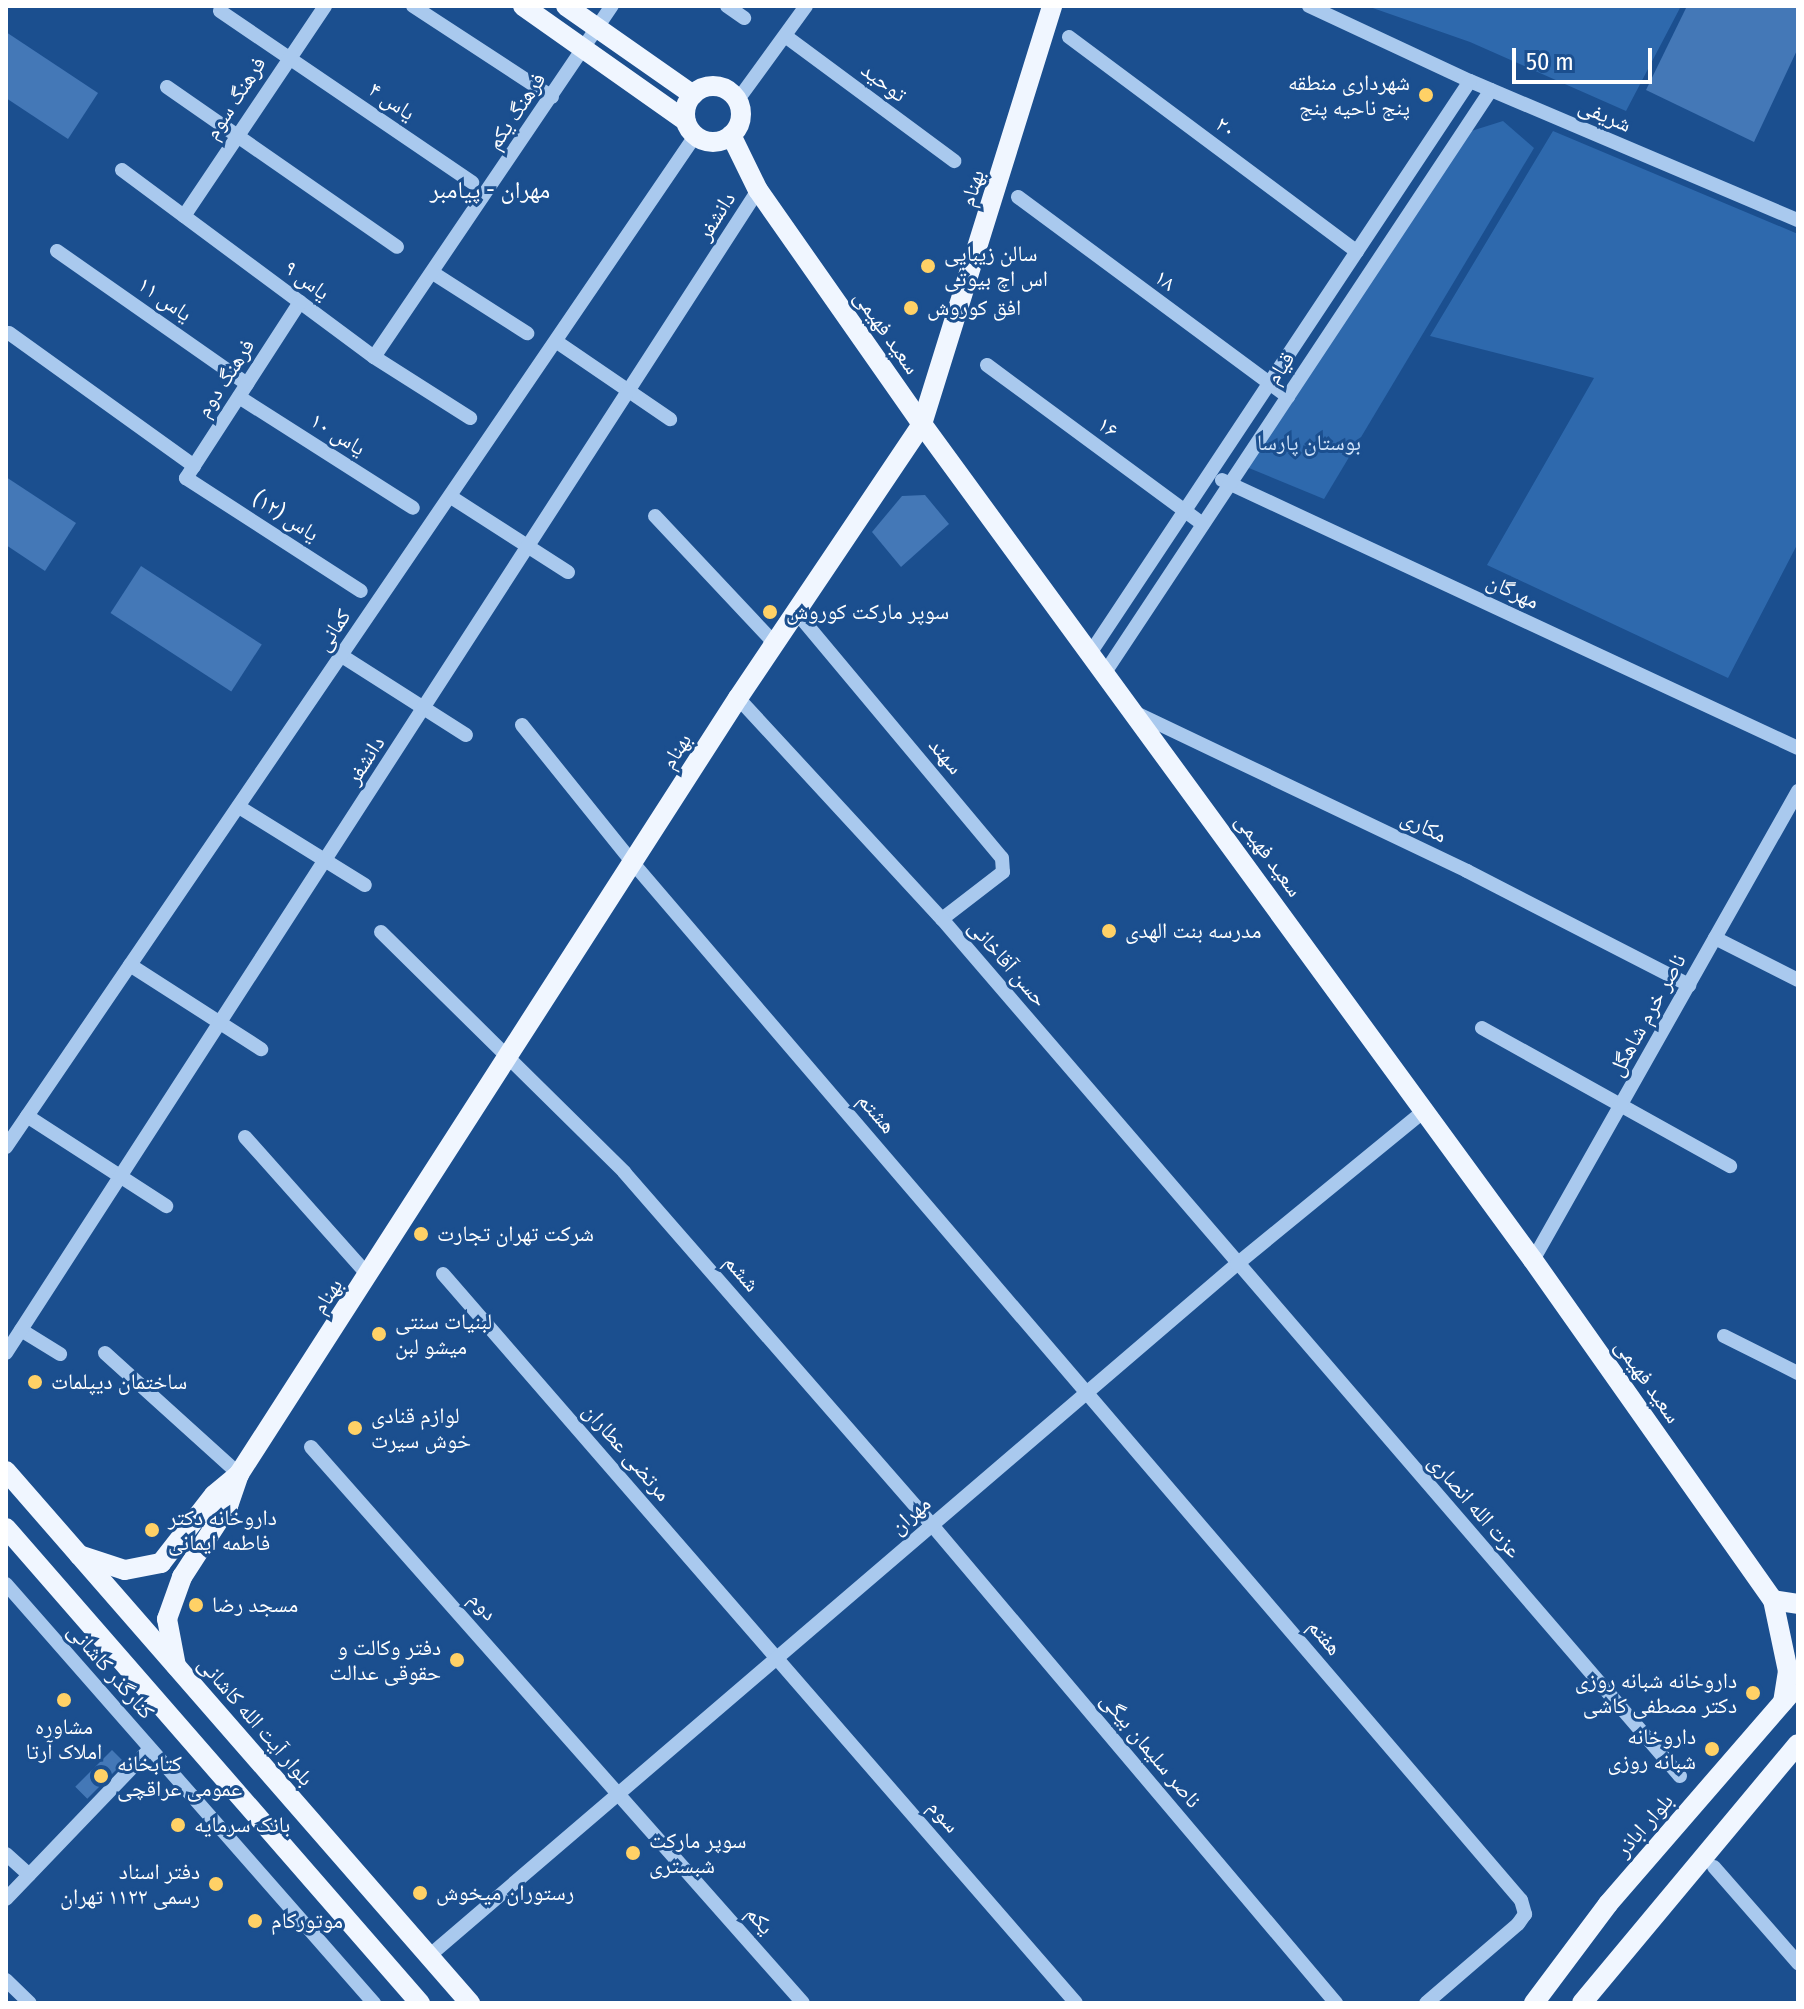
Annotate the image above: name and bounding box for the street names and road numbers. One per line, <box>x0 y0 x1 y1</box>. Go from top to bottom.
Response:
street label: فرهنگ سوم <box>198 52 272 144</box>
street label: توحید <box>856 56 912 108</box>
street label: فرهنگ یکم <box>481 67 551 155</box>
street label: یاس ۴ <box>364 76 420 126</box>
street label: شریفی <box>1575 92 1635 138</box>
street label: ۲۰ <box>1210 111 1242 143</box>
street label: بهنام <box>954 166 990 210</box>
street label: دانشفر <box>691 187 741 245</box>
street label: یاس ۹ <box>279 254 335 306</box>
street label: ۱۸ <box>1149 264 1181 296</box>
street label: یاس ۱۱ <box>133 271 197 327</box>
street label: سعید فهیمی <box>848 285 926 379</box>
street label: فرهنگ دوم <box>190 334 260 422</box>
street label: قیام <box>1260 347 1300 389</box>
street label: یاس ۱۰ <box>305 407 371 461</box>
street label: ۱۶ <box>1092 411 1124 443</box>
street label: یاس (۱۲) <box>248 485 324 547</box>
street label: مهرگان <box>1483 567 1543 615</box>
street label: کمانی <box>309 604 357 656</box>
street label: بهنام <box>655 728 697 774</box>
street label: دانشفر <box>340 731 390 789</box>
street label: سهند <box>923 732 969 780</box>
street label: مکاری <box>1397 804 1451 848</box>
street label: سعید فهیمی <box>1230 808 1308 902</box>
street label: حسن آقاخانی <box>963 914 1053 1012</box>
street label: ناصر خرم شاهگل <box>1602 949 1692 1081</box>
street label: هشتم <box>852 1087 902 1139</box>
street label: ششم <box>719 1249 765 1297</box>
street label: بهنام <box>306 1273 348 1319</box>
street label: سعید فهیمی <box>1609 1334 1687 1428</box>
street label: مرتضی عطاران <box>577 1398 677 1506</box>
street label: عزت الله انصاری <box>1423 1449 1527 1563</box>
street label: مهران <box>884 1490 936 1540</box>
street label: دوم <box>463 1586 503 1626</box>
street label: هفتم <box>1302 1613 1348 1661</box>
street label: کنارگذر کاشانی <box>62 1618 160 1724</box>
street label: بلوار آیت الله کاشانی <box>193 1651 319 1791</box>
street label: ناصر سلیمان بیگی <box>1095 1687 1207 1813</box>
street label: بلوار اباذر <box>1609 1788 1679 1862</box>
street label: سوم <box>922 1794 966 1838</box>
street label: یکم <box>740 1900 780 1940</box>

